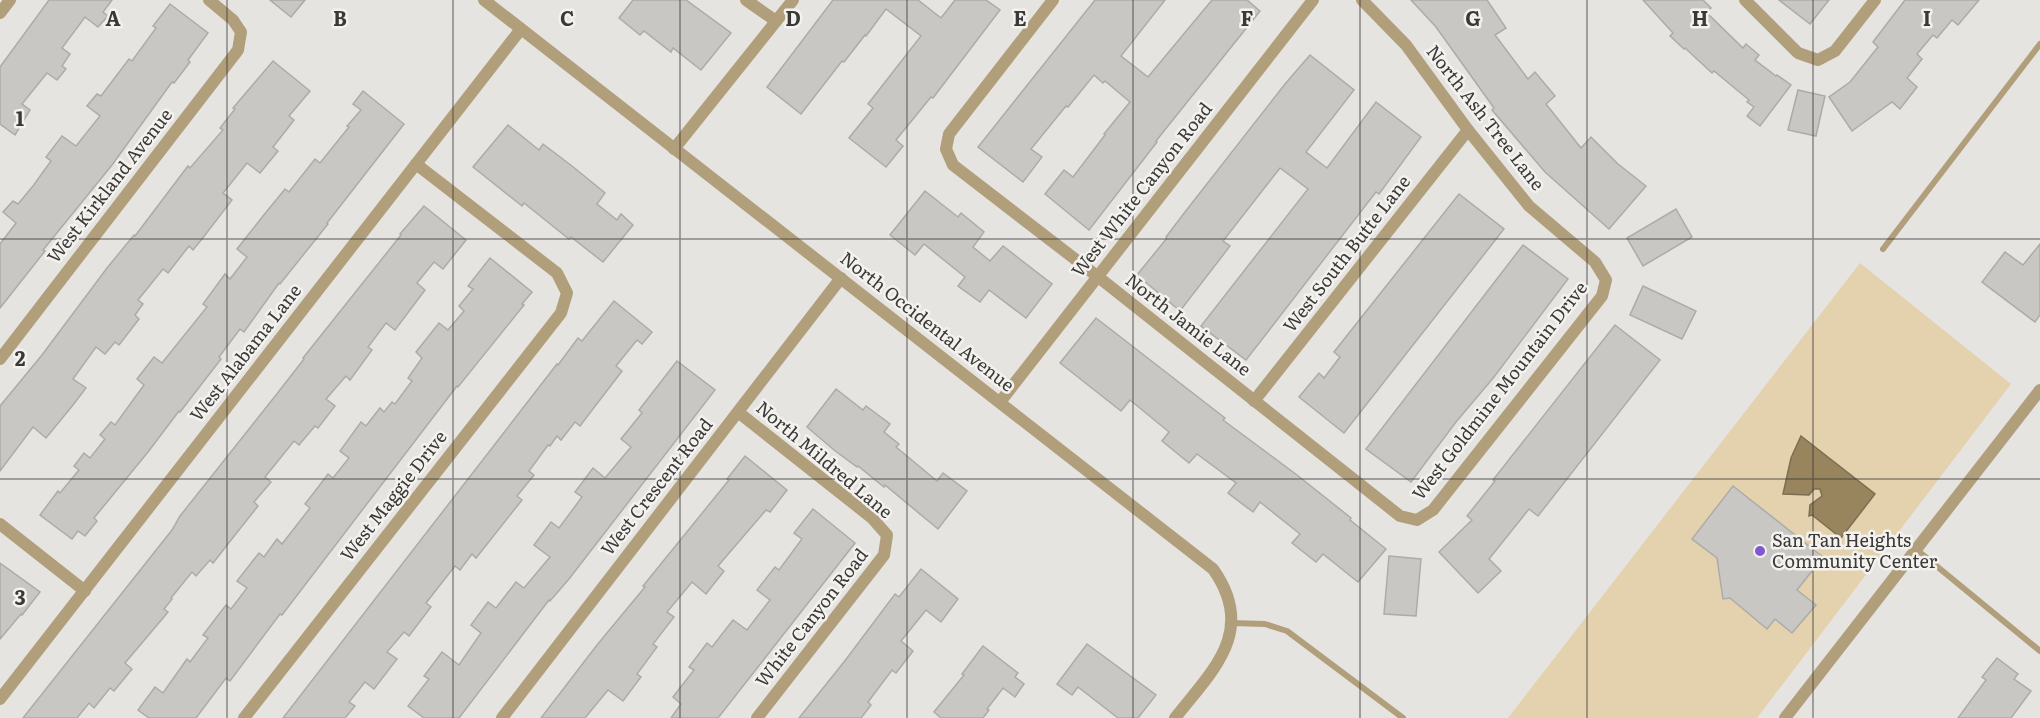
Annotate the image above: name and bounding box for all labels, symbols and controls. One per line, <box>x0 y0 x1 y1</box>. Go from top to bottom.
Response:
text: A <box>105 2 121 32</box>
text: B <box>333 2 347 32</box>
text: C <box>560 2 574 32</box>
text: D <box>785 2 801 32</box>
text: E <box>1013 2 1027 32</box>
text: F <box>1241 2 1254 32</box>
text: G <box>1465 2 1481 32</box>
text: H <box>1692 2 1708 32</box>
text: I <box>1923 2 1931 32</box>
street label: North Ash Tree Lane <box>1421 39 1552 196</box>
street label: West White Canyon Road <box>1064 96 1218 282</box>
text: 1 <box>16 102 24 132</box>
street label: West Kirkland Avenue <box>40 102 178 268</box>
street label: West South Butte Lane <box>1276 169 1416 337</box>
street label: North Occidental Avenue <box>835 244 1021 397</box>
street label: North Jamie Lane <box>1120 266 1258 382</box>
street label: West Goldmine Mountain Drive <box>1405 275 1593 505</box>
street label: West Alabama Lane <box>183 278 307 426</box>
text: 2 <box>15 342 26 372</box>
street label: North Mildred Lane <box>751 394 899 524</box>
street label: West Crescent Road <box>593 412 718 561</box>
street label: West Maggie Drive <box>333 424 453 566</box>
place label: San Tan Heights Community Center <box>1772 526 1938 574</box>
street label: White Canyon Road <box>748 542 874 692</box>
marker: San Tan Heights Community Center <box>1753 544 1767 558</box>
text: 3 <box>14 581 26 611</box>

